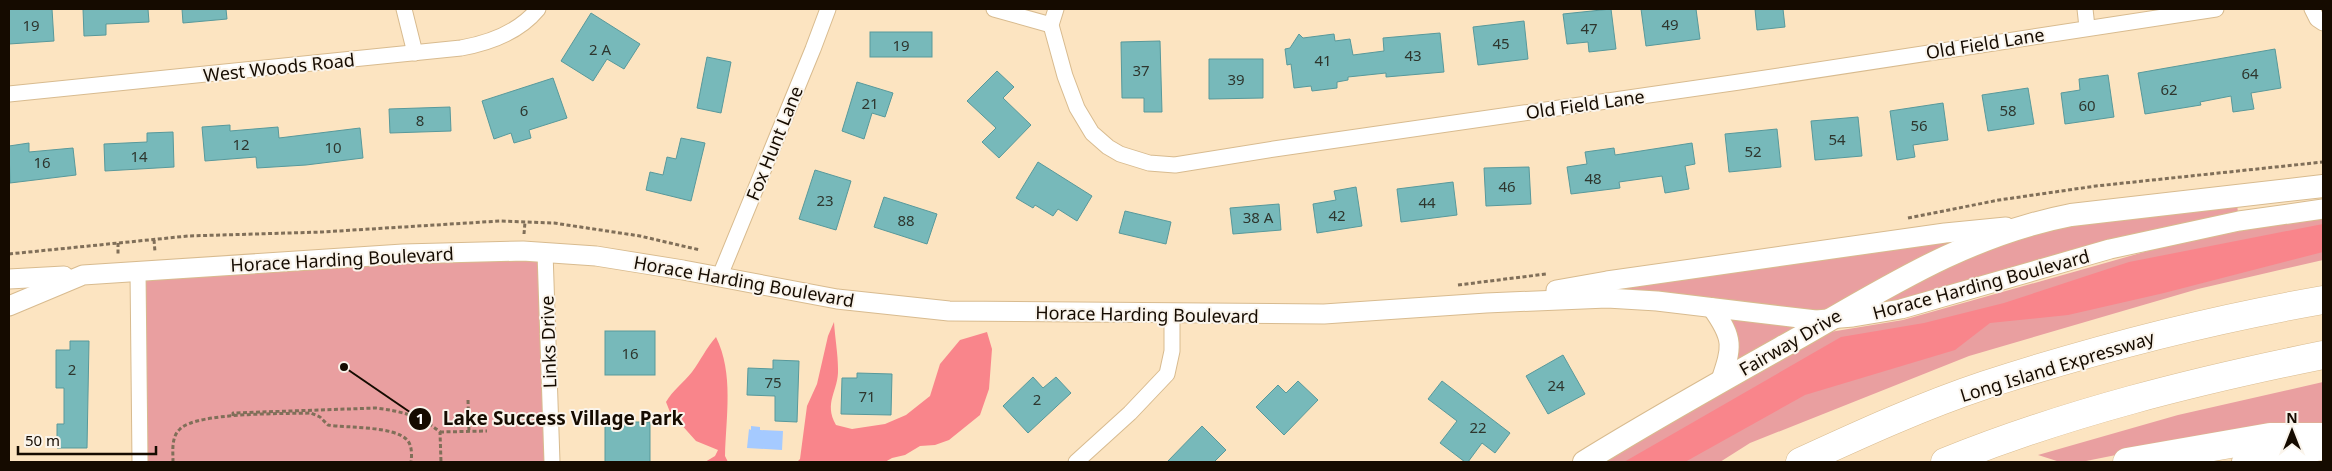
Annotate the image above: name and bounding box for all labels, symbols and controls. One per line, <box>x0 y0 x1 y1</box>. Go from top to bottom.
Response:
house number: 49 <box>1661 14 1679 34</box>
house number: 19 <box>22 15 40 35</box>
house number: 47 <box>1580 18 1598 38</box>
street label: Old Field Lane <box>1924 22 2046 64</box>
house number: 45 <box>1492 33 1510 53</box>
house number: 19 <box>892 35 910 55</box>
house number: 2 A <box>589 39 611 59</box>
house number: 43 <box>1404 45 1422 65</box>
street label: West Woods Road <box>202 47 356 87</box>
house number: 41 <box>1314 50 1332 70</box>
house number: 37 <box>1132 60 1150 80</box>
house number: 64 <box>2241 63 2259 83</box>
house number: 39 <box>1227 69 1245 89</box>
house number: 62 <box>2160 79 2178 99</box>
street label: Fox Hunt Lane <box>740 82 808 204</box>
street label: Old Field Lane <box>1524 84 1646 124</box>
house number: 21 <box>861 93 879 113</box>
house number: 60 <box>2078 95 2096 115</box>
house number: 6 <box>520 100 528 120</box>
house number: 58 <box>1999 100 2017 120</box>
house number: 8 <box>416 110 424 130</box>
house number: 56 <box>1910 115 1928 135</box>
house number: 54 <box>1828 129 1846 149</box>
house number: 12 <box>232 134 250 154</box>
house number: 10 <box>324 137 342 157</box>
house number: 52 <box>1744 141 1762 161</box>
house number: 14 <box>130 146 148 166</box>
house number: 16 <box>33 152 51 172</box>
house number: 48 <box>1584 168 1602 188</box>
house number: 46 <box>1498 176 1516 196</box>
house number: 23 <box>816 190 834 210</box>
house number: 44 <box>1418 192 1436 212</box>
house number: 42 <box>1328 205 1346 225</box>
house number: 38 A <box>1243 207 1274 227</box>
house number: 88 <box>897 210 915 230</box>
street label: Horace Harding Boulevard <box>230 241 454 277</box>
street label: Horace Harding Boulevard <box>1870 243 2092 325</box>
street label: Horace Harding Boulevard <box>632 250 856 312</box>
street label: Links Drive <box>534 295 562 389</box>
street label: Horace Harding Boulevard <box>1035 300 1259 328</box>
street label: Fairway Drive <box>1735 303 1845 381</box>
street label: Long Island Expressway <box>1957 325 2158 407</box>
house number: 16 <box>621 343 639 363</box>
house number: 2 <box>68 359 76 379</box>
house number: 75 <box>764 372 782 392</box>
house number: 24 <box>1547 375 1565 395</box>
house number: 71 <box>858 386 876 406</box>
house number: 2 <box>1033 389 1041 409</box>
callout: Lake Success Village Park <box>407 402 693 436</box>
text: Lake Success Village Park <box>443 405 683 431</box>
north arrow <box>2267 406 2317 456</box>
text: 1 <box>416 408 424 428</box>
text: N <box>2286 408 2298 427</box>
house number: 22 <box>1469 417 1487 437</box>
scale bar <box>18 424 155 456</box>
text: 50 m <box>25 430 60 450</box>

